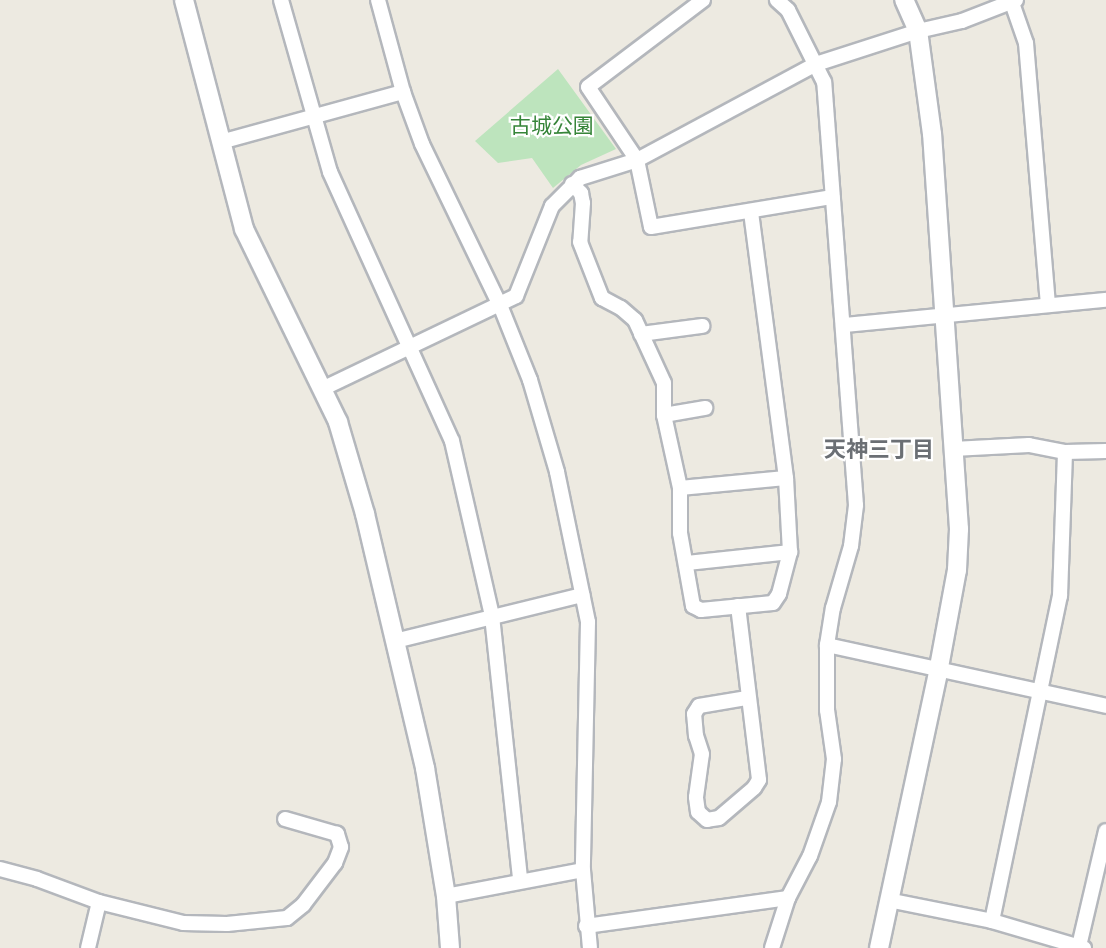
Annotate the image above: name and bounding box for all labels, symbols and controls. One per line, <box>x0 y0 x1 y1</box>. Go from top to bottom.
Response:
park label: 古城公園 <box>510 112 594 138</box>
district label: 天神三丁目 <box>824 436 934 462</box>

